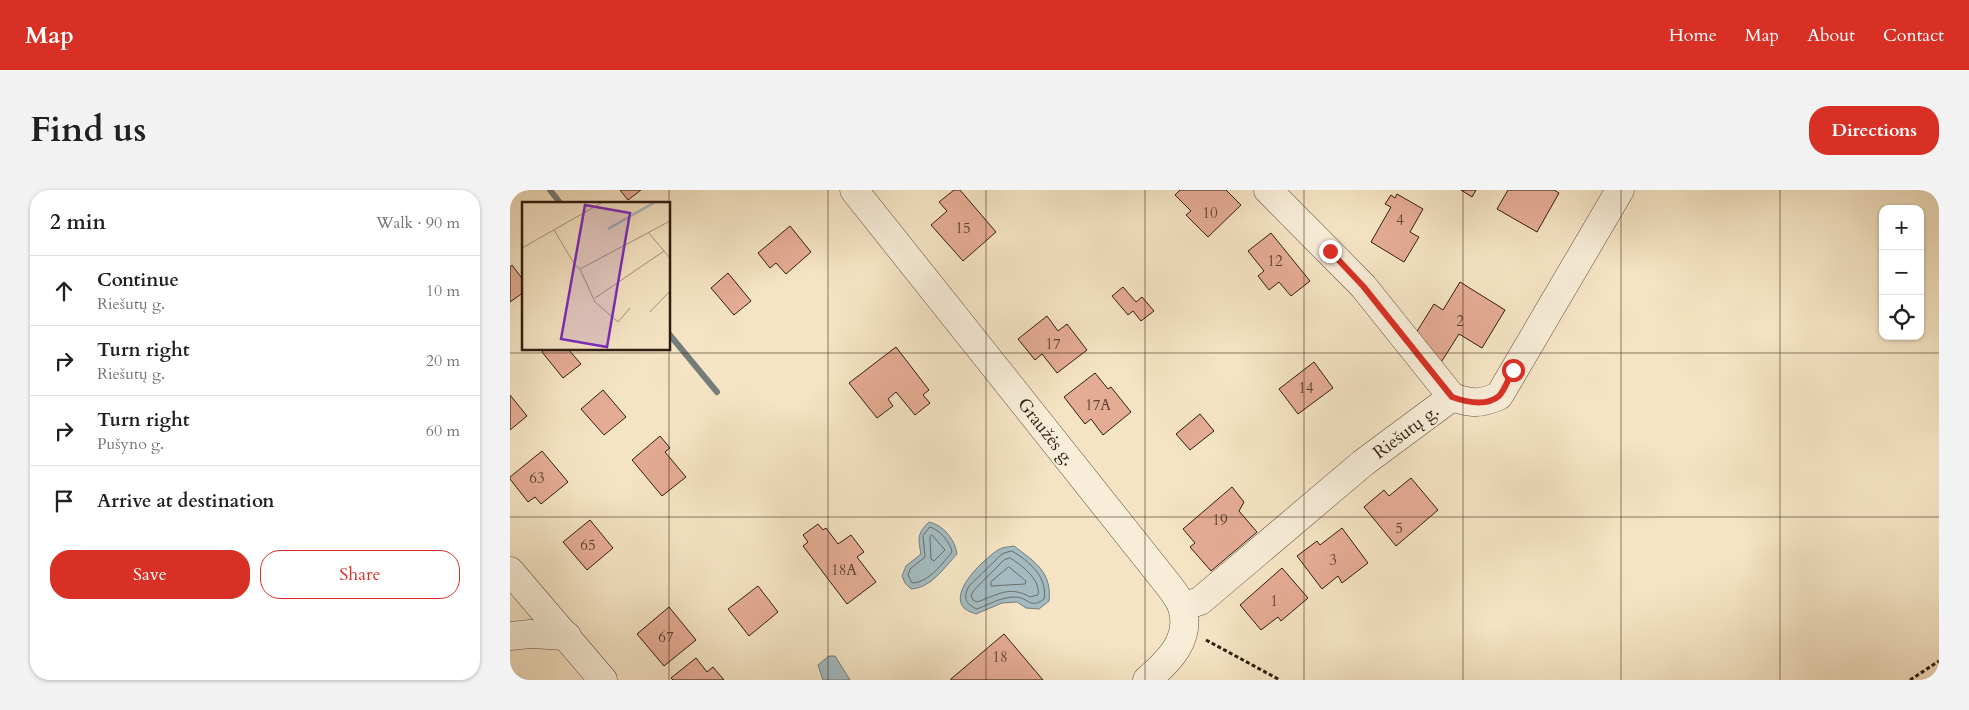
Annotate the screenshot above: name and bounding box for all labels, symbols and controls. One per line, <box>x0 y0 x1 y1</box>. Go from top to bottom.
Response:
text: Map <box>25 19 74 52</box>
text: Home <box>1669 23 1717 48</box>
text: Map <box>1745 23 1779 48</box>
text: About <box>1807 23 1855 48</box>
text: Contact <box>1883 23 1944 48</box>
text: Find us <box>30 106 146 154</box>
button: Directions <box>1809 106 1939 155</box>
inset map <box>522 202 670 350</box>
house number: 10 <box>1202 203 1218 223</box>
map controls <box>1879 205 1924 340</box>
button: + <box>1879 205 1924 250</box>
text: 2 min <box>50 208 106 237</box>
house number: 4 <box>1396 210 1404 230</box>
text: Walk · 90 m <box>376 212 460 234</box>
house number: 15 <box>955 218 971 238</box>
route end <box>1319 240 1342 263</box>
button: − <box>1879 250 1924 295</box>
house number: 12 <box>1267 251 1283 271</box>
text: Continue <box>97 267 179 293</box>
icon: ahead <box>50 277 78 305</box>
text: 10 m <box>426 280 460 302</box>
text: Riešutų g. <box>97 293 165 315</box>
button: locate <box>1879 295 1924 340</box>
house number: 2 <box>1456 311 1464 331</box>
house number: 17 <box>1045 334 1061 354</box>
text: Turn right <box>97 337 189 363</box>
icon: right <box>50 347 78 375</box>
text: 20 m <box>426 350 460 372</box>
route start <box>1502 359 1525 382</box>
text: Riešutų g. <box>97 363 165 385</box>
house number: 14 <box>1298 378 1314 398</box>
street label: Graužės g. <box>1011 393 1081 471</box>
house number: 17A <box>1085 395 1111 415</box>
street label: Riešutų g. <box>1368 399 1444 465</box>
text: Turn right <box>97 407 189 433</box>
icon: right <box>50 417 78 445</box>
text: 60 m <box>426 420 460 442</box>
text: Pušyno g. <box>97 433 164 455</box>
house number: 63 <box>529 468 545 488</box>
icon: arrive <box>50 487 78 515</box>
text: Arrive at destination <box>97 488 274 514</box>
house number: 19 <box>1212 510 1228 530</box>
house number: 5 <box>1395 518 1403 538</box>
house number: 65 <box>580 535 596 555</box>
button: Save <box>50 550 250 599</box>
button: Share <box>260 550 460 599</box>
house number: 3 <box>1329 550 1337 570</box>
house number: 18A <box>831 560 857 580</box>
house number: 1 <box>1270 591 1278 611</box>
house number: 67 <box>658 627 674 647</box>
house number: 18 <box>992 647 1008 667</box>

